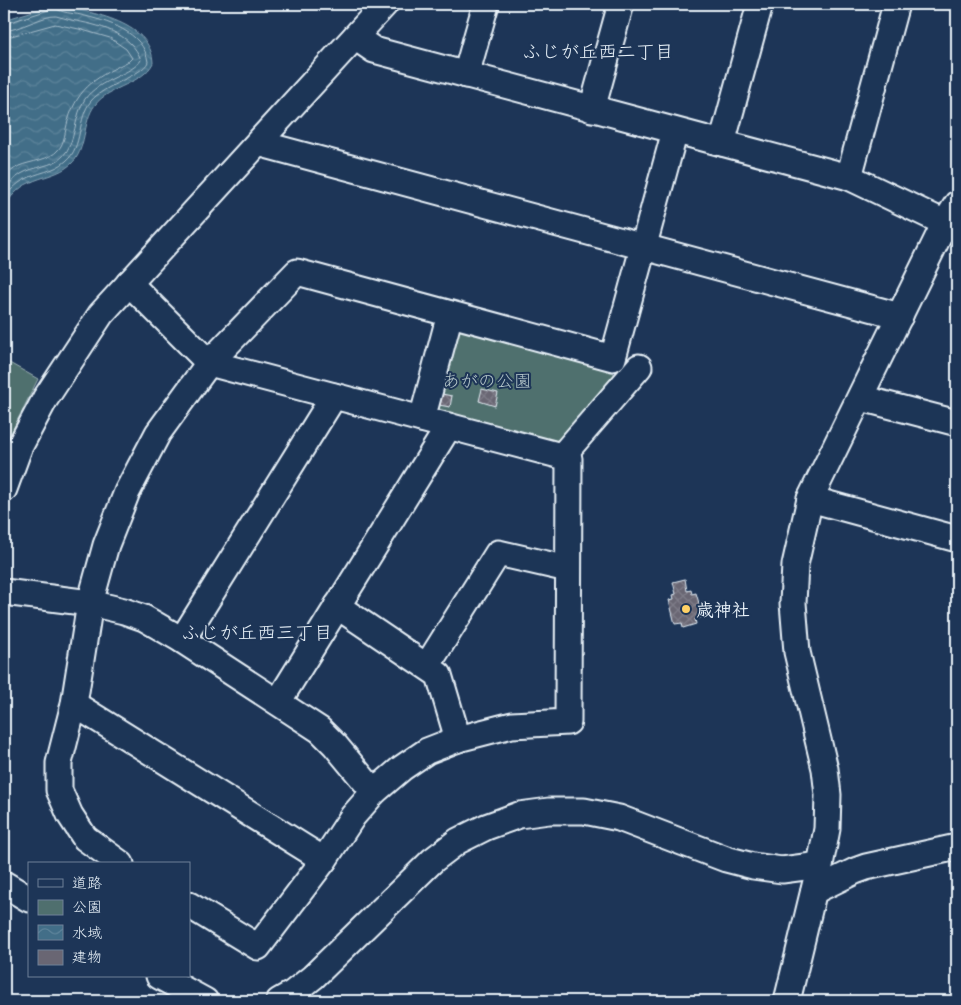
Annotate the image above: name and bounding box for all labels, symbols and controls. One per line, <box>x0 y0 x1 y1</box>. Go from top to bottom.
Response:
district label: ふじが丘西二丁目 <box>522 38 674 64</box>
park label: あがの公園 <box>442 368 532 393</box>
place label: 歳神社 <box>696 597 750 622</box>
marker: 歳神社 <box>680 603 692 615</box>
district label: ふじが丘西三丁目 <box>181 619 333 645</box>
legend <box>28 862 190 978</box>
text: 道路 <box>72 872 102 893</box>
text: 公園 <box>72 896 102 917</box>
text: 水域 <box>72 922 102 943</box>
text: 建物 <box>72 946 102 967</box>

